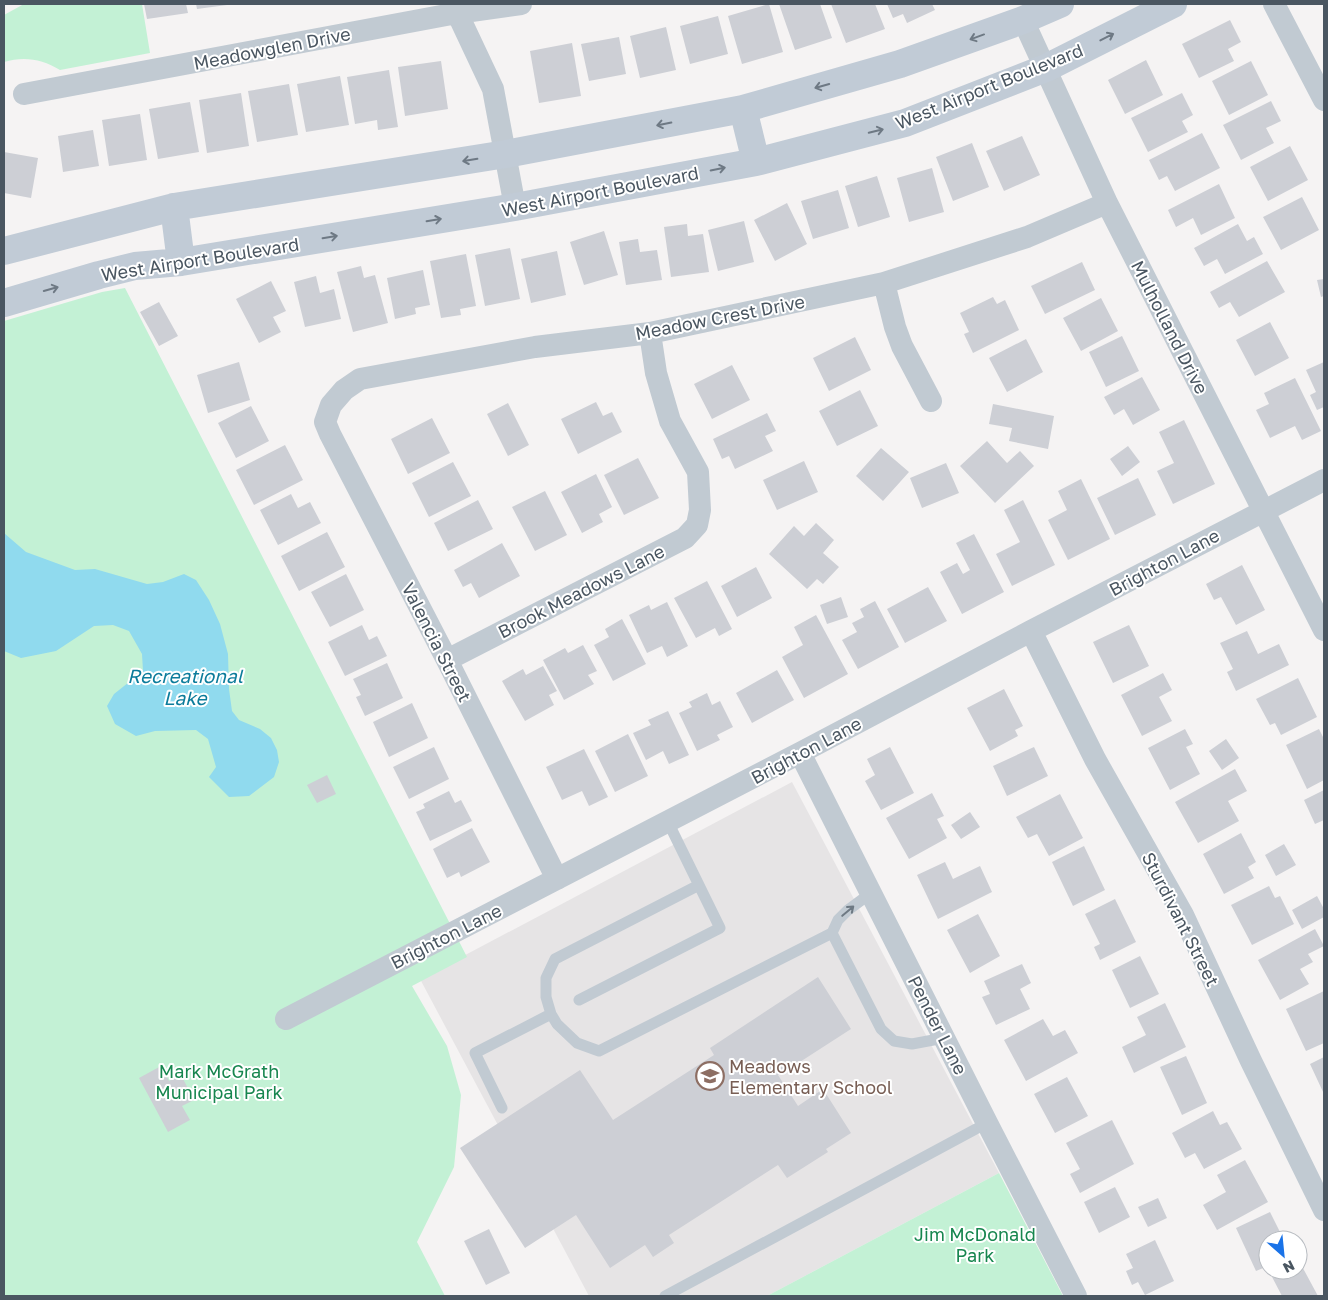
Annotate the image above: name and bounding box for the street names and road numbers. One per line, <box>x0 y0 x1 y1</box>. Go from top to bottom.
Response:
street label: Meadowglen Drive <box>192 22 352 74</box>
street label: West Airport Boulevard <box>892 38 1086 134</box>
street label: West Airport Boulevard <box>500 161 700 221</box>
street label: West Airport Boulevard <box>99 232 301 286</box>
street label: Mulholland Drive <box>1127 257 1213 397</box>
street label: Meadow Crest Drive <box>633 290 807 344</box>
street label: Brighton Lane <box>1105 524 1223 600</box>
street label: Brook Meadows Lane <box>494 539 668 643</box>
street label: Valencia Street <box>398 579 476 705</box>
street label: Brighton Lane <box>747 712 865 788</box>
street label: Sturdivant Street <box>1138 848 1224 990</box>
street label: Brighton Lane <box>387 899 505 973</box>
street label: Pender Lane <box>904 972 972 1078</box>

